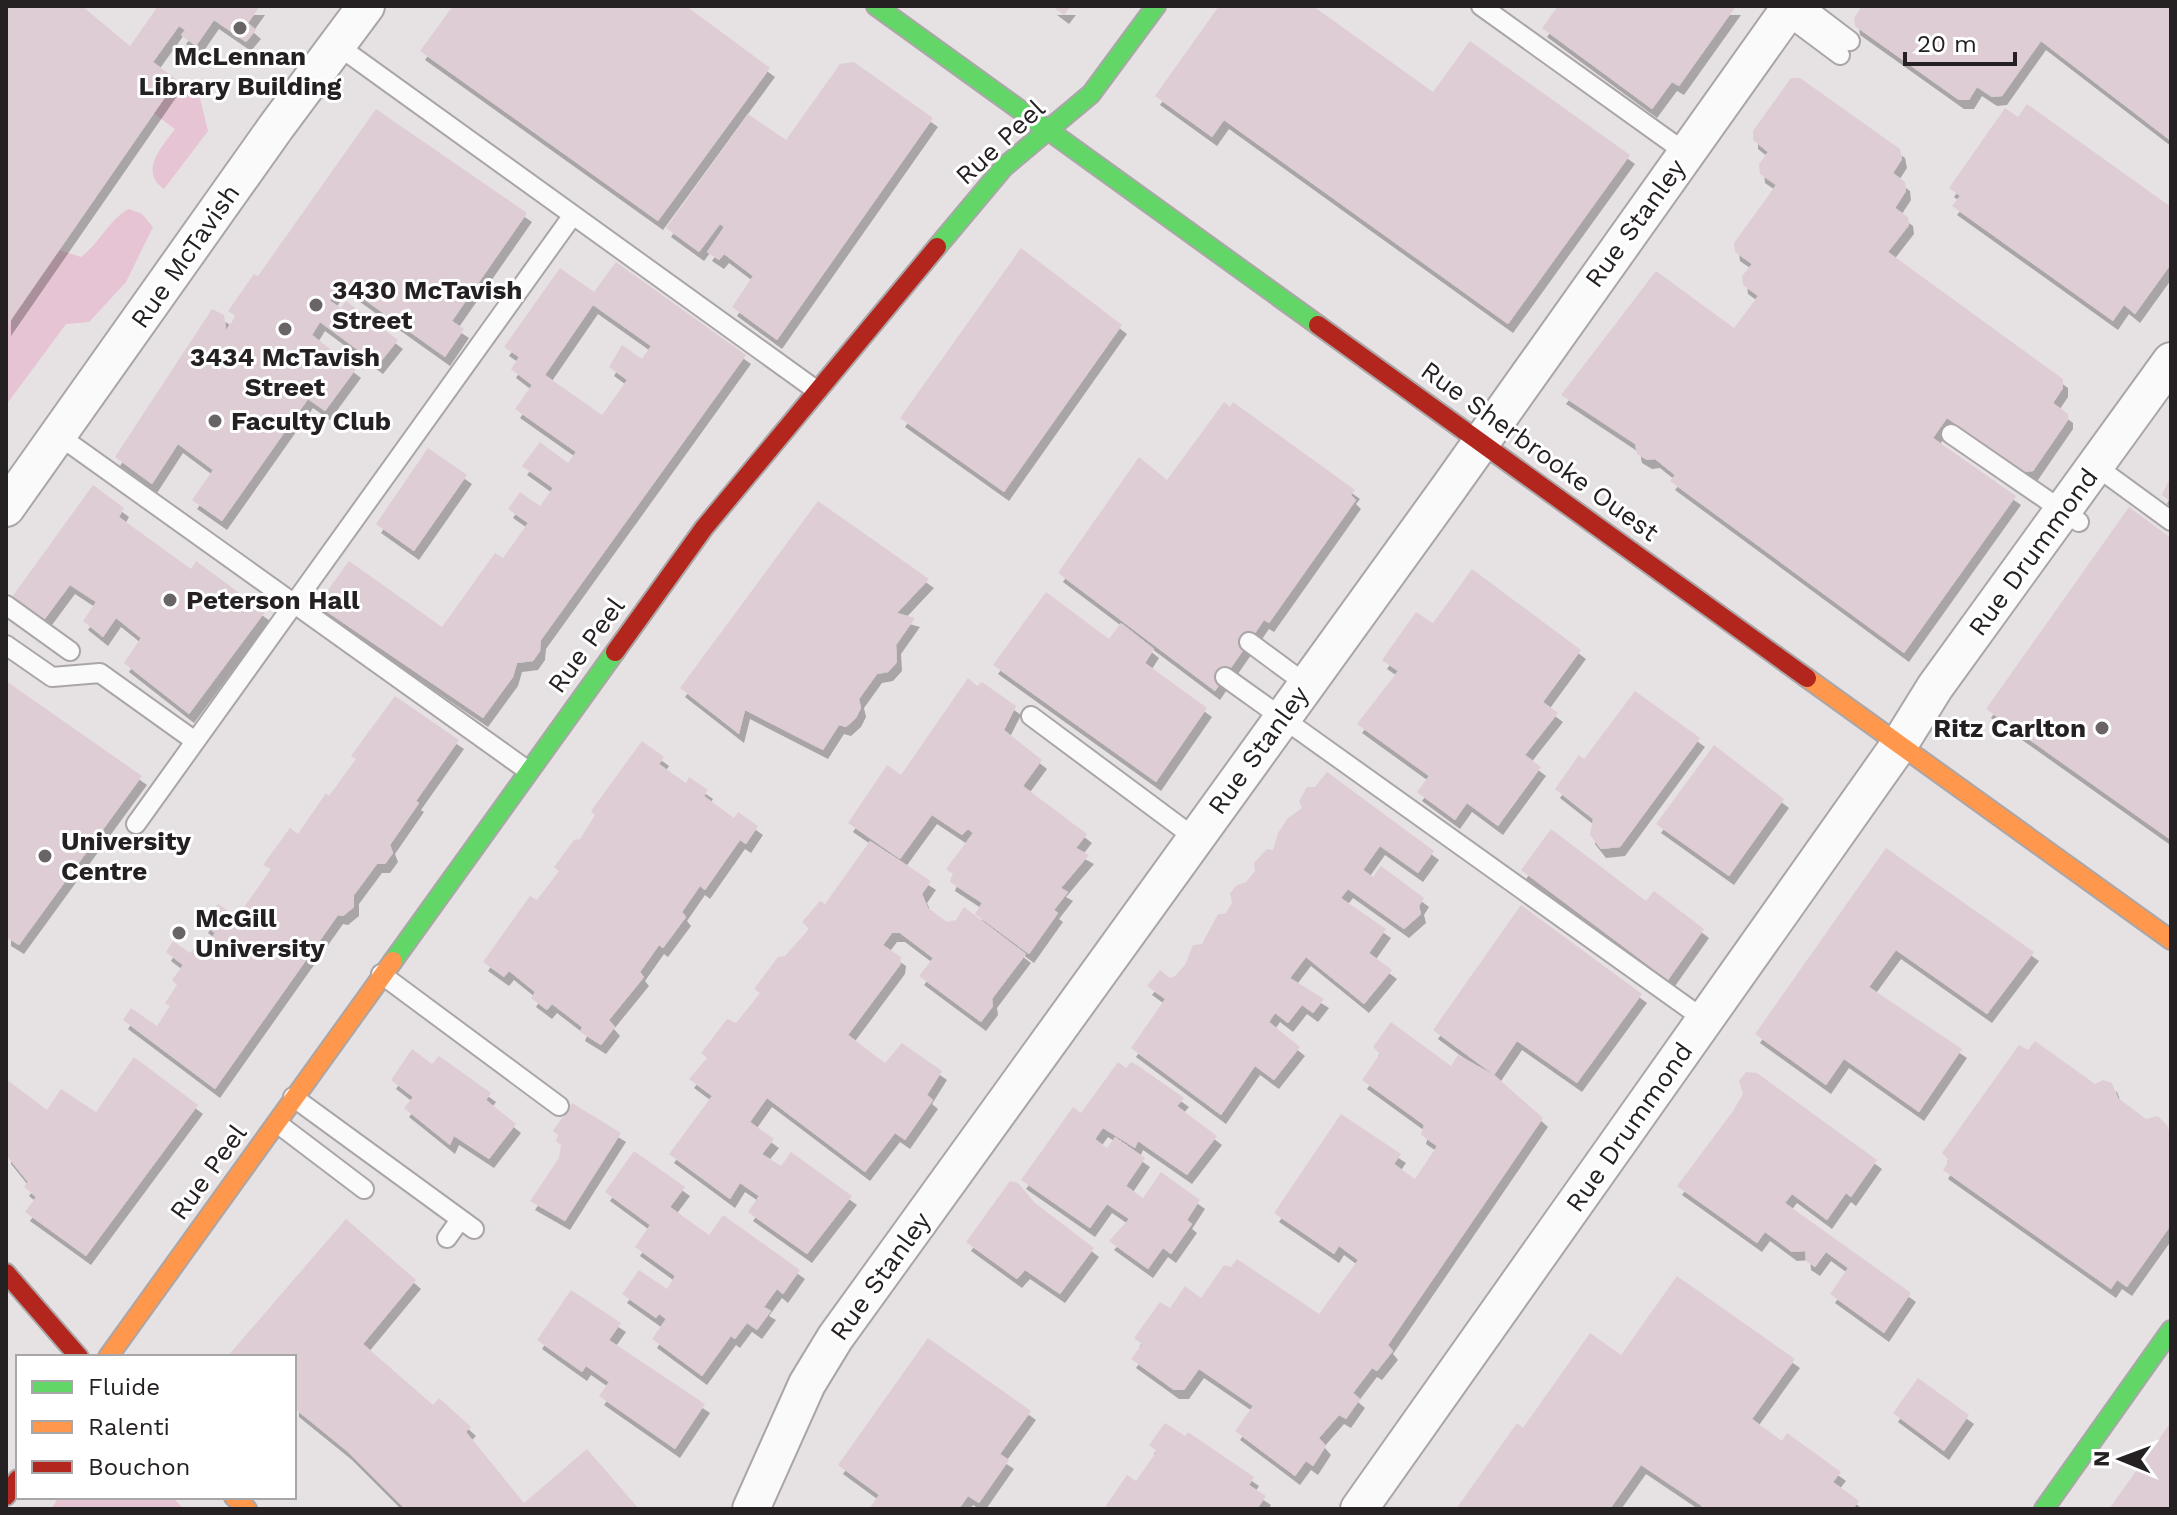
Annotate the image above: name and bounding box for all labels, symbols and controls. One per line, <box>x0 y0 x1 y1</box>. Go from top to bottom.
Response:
scale bar <box>1905 16 2015 66</box>
marker: McLennan Library Building <box>231 19 249 37</box>
text: 20 m <box>1917 30 1977 58</box>
place label: McLennan Library Building <box>139 41 342 101</box>
street label: Rue Peel <box>949 93 1051 191</box>
street label: Rue Stanley <box>1578 153 1692 293</box>
street label: Rue McTavish <box>124 178 246 334</box>
place label: 3430 McTavish Street <box>332 275 522 335</box>
marker: 3430 McTavish Street <box>307 296 325 314</box>
marker: 3434 McTavish Street <box>276 320 294 338</box>
place label: 3434 McTavish Street <box>190 342 380 402</box>
street label: Rue Sherbrooke Ouest <box>1415 355 1665 547</box>
place label: Faculty Club <box>231 406 391 436</box>
marker: Faculty Club <box>206 412 224 430</box>
street label: Rue Drummond <box>1962 462 2104 642</box>
place label: Peterson Hall <box>186 585 360 615</box>
marker: Peterson Hall <box>161 591 179 609</box>
street label: Rue Peel <box>541 591 631 699</box>
street label: Rue Stanley <box>1201 680 1315 820</box>
place label: Ritz Carlton <box>1933 713 2086 743</box>
marker: Ritz Carlton <box>2093 719 2111 737</box>
place label: University Centre <box>61 826 191 886</box>
marker: University Centre <box>36 847 54 865</box>
place label: McGill University <box>195 903 325 963</box>
marker: McGill University <box>170 924 188 942</box>
street label: Rue Drummond <box>1559 1037 1699 1217</box>
street label: Rue Peel <box>163 1118 253 1226</box>
street label: Rue Stanley <box>823 1206 937 1346</box>
legend <box>16 1355 296 1499</box>
text: Fluide <box>88 1373 160 1401</box>
text: Ralenti <box>88 1413 170 1441</box>
north arrow <box>2081 1419 2161 1499</box>
text: N <box>2089 1450 2114 1467</box>
text: Bouchon <box>88 1453 190 1481</box>

